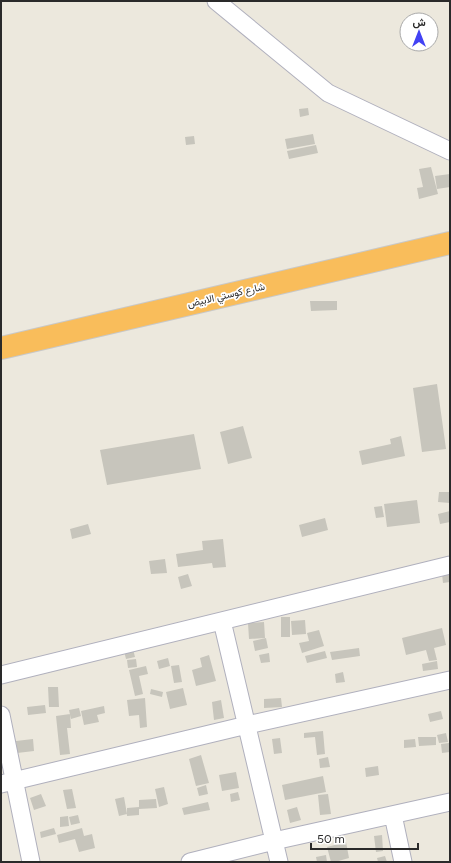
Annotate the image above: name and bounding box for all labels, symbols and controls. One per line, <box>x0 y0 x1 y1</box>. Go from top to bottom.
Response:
north arrow <box>399 12 439 52</box>
text: ش <box>412 16 426 29</box>
street label: شارع كوستي الابيض <box>186 280 267 312</box>
scale bar <box>311 825 418 851</box>
text: 50 m <box>317 832 345 846</box>

